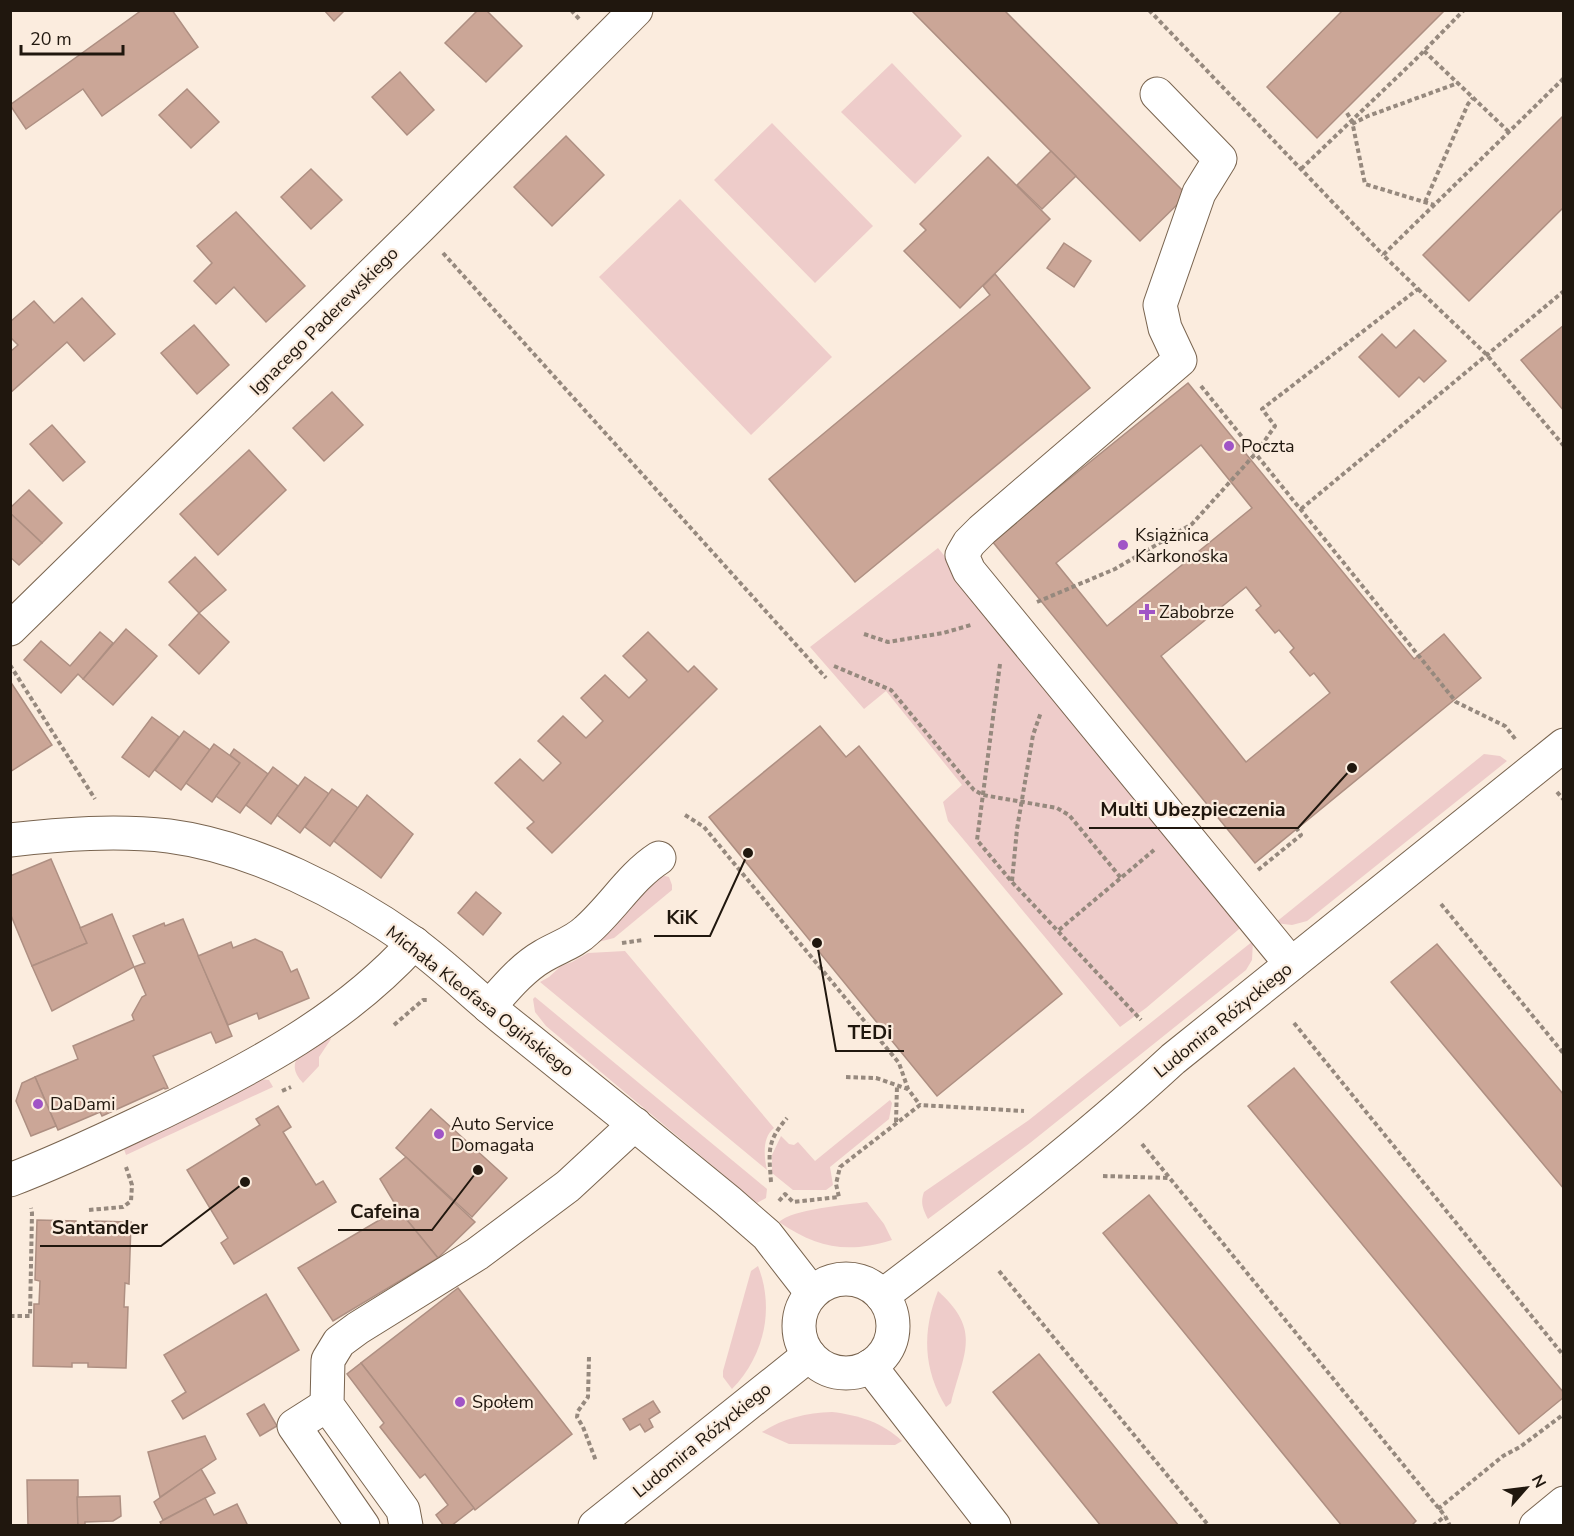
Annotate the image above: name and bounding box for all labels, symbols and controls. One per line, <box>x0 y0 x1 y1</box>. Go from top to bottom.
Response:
scale bar <box>21 18 123 56</box>
text: 20 m <box>30 27 72 51</box>
street label: Ignacego Paderewskiego <box>244 241 404 401</box>
place label: Poczta <box>1241 434 1295 458</box>
marker: Poczta <box>1222 439 1236 453</box>
place label: Książnica Karkonoska <box>1135 523 1228 568</box>
marker: Książnica Karkonoska <box>1116 538 1130 552</box>
place label: Zabobrze <box>1159 600 1234 624</box>
marker: Zabobrze <box>1140 605 1154 619</box>
callout: Multi Ubezpieczenia <box>1089 790 1298 828</box>
text: Multi Ubezpieczenia <box>1100 796 1286 823</box>
callout: KiK <box>654 898 710 936</box>
text: KiK <box>666 904 699 931</box>
street label: Michała Kleofasa Ogińskiego <box>381 920 579 1082</box>
street label: Ludomira Różyckiego <box>1149 957 1297 1083</box>
callout: TEDi <box>836 1013 904 1051</box>
text: TEDi <box>848 1019 892 1046</box>
place label: DaDami <box>50 1092 115 1116</box>
marker: DaDami <box>31 1097 45 1111</box>
place label: Auto Service Domagała <box>451 1112 554 1157</box>
marker: Auto Service Domagała <box>432 1127 446 1141</box>
callout: Cafeina <box>338 1192 432 1230</box>
text: Cafeina <box>350 1198 420 1225</box>
callout: Santander <box>40 1208 161 1246</box>
text: Santander <box>52 1214 148 1241</box>
street label: Ludomira Różyckiego <box>628 1377 776 1503</box>
place label: Społem <box>472 1390 534 1414</box>
marker: Społem <box>453 1395 467 1409</box>
north arrow <box>1496 1458 1556 1518</box>
text: N <box>1526 1471 1551 1492</box>

